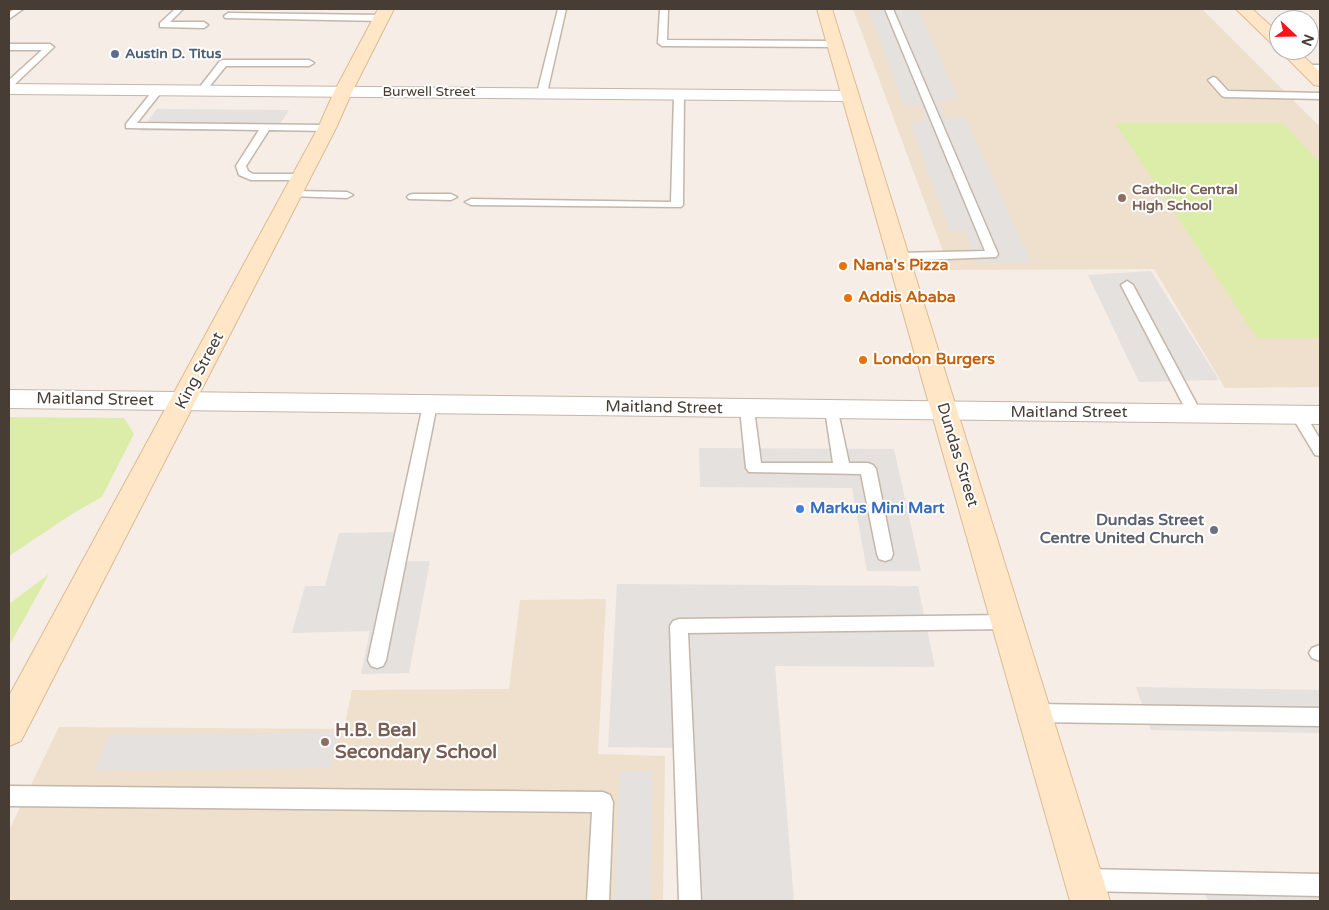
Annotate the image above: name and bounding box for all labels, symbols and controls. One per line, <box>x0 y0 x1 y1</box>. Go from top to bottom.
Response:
north arrow <box>1269 10 1319 60</box>
text: N <box>1298 32 1317 48</box>
place label: Austin D. Titus <box>125 46 221 62</box>
marker: Austin D. Titus <box>109 48 121 60</box>
street label: Burwell Street <box>382 84 476 100</box>
place label: Catholic Central High School <box>1132 182 1238 214</box>
marker: Catholic Central High School <box>1116 192 1128 204</box>
place label: Nana's Pizza <box>853 256 949 276</box>
marker: Nana's Pizza <box>837 260 849 272</box>
place label: Addis Ababa <box>858 288 956 308</box>
marker: Addis Ababa <box>842 292 854 304</box>
street label: King Street <box>172 329 228 413</box>
place label: London Burgers <box>873 350 995 370</box>
marker: London Burgers <box>857 354 869 366</box>
street label: Maitland Street <box>36 389 154 411</box>
street label: Maitland Street <box>605 397 723 419</box>
street label: Dundas Street <box>932 401 982 509</box>
street label: Maitland Street <box>1010 403 1128 423</box>
place label: Markus Mini Mart <box>810 499 945 519</box>
marker: Markus Mini Mart <box>794 503 806 515</box>
place label: Dundas Street Centre United Church <box>1040 511 1204 549</box>
marker: Dundas Street Centre United Church <box>1208 524 1220 536</box>
place label: H.B. Beal Secondary School <box>335 720 497 764</box>
marker: H.B. Beal Secondary School <box>319 736 331 748</box>

